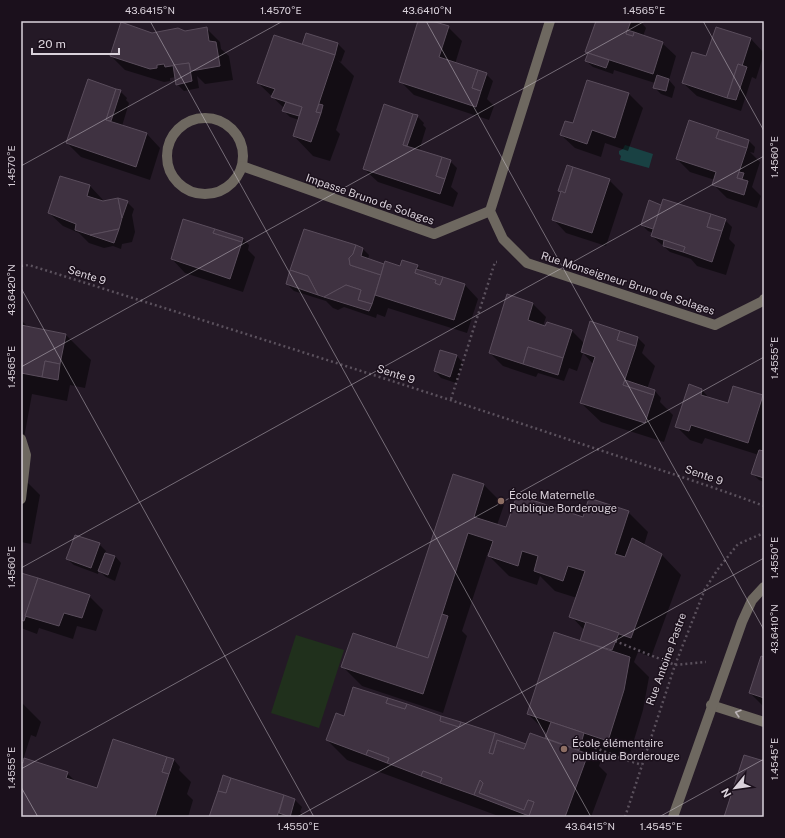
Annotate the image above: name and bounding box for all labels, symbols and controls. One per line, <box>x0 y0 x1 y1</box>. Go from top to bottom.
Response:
text: 43.6415°N <box>125 4 175 16</box>
text: 1.4570°E <box>260 4 302 16</box>
text: 43.6410°N <box>402 4 452 16</box>
text: 1.4565°E <box>623 4 665 16</box>
scale bar <box>32 30 119 56</box>
text: 20 m <box>38 37 66 51</box>
text: 1.4560°E <box>768 136 780 178</box>
text: 1.4570°E <box>5 145 17 187</box>
street label: Impasse Bruno de Solages <box>304 171 436 227</box>
street label: Rue Monseigneur Bruno de Solages <box>540 249 717 317</box>
street label: Sente 9 <box>66 263 108 287</box>
text: 43.6420°N <box>5 264 17 316</box>
text: 1.4555°E <box>768 337 780 379</box>
text: 1.4565°E <box>5 346 17 388</box>
street label: Sente 9 <box>375 362 417 386</box>
street label: Sente 9 <box>683 463 725 487</box>
place label: École Maternelle Publique Borderouge <box>509 488 617 514</box>
marker: École Maternelle Publique Borderouge <box>496 496 506 506</box>
text: 1.4550°E <box>768 537 780 579</box>
text: 1.4560°E <box>5 546 17 588</box>
text: 43.6410°N <box>768 604 780 654</box>
street label: Rue Antoine Pastre <box>644 611 688 707</box>
one-way arrow <box>734 710 741 718</box>
place label: École élémentaire publique Borderouge <box>572 736 680 762</box>
text: 1.4545°E <box>768 738 780 780</box>
marker: École élémentaire publique Borderouge <box>559 744 569 754</box>
text: 1.4555°E <box>5 747 17 789</box>
north arrow <box>715 768 755 808</box>
text: N <box>719 786 734 800</box>
text: 1.4550°E <box>277 820 319 832</box>
text: 43.6415°N <box>565 820 615 832</box>
text: 1.4545°E <box>640 820 682 832</box>

